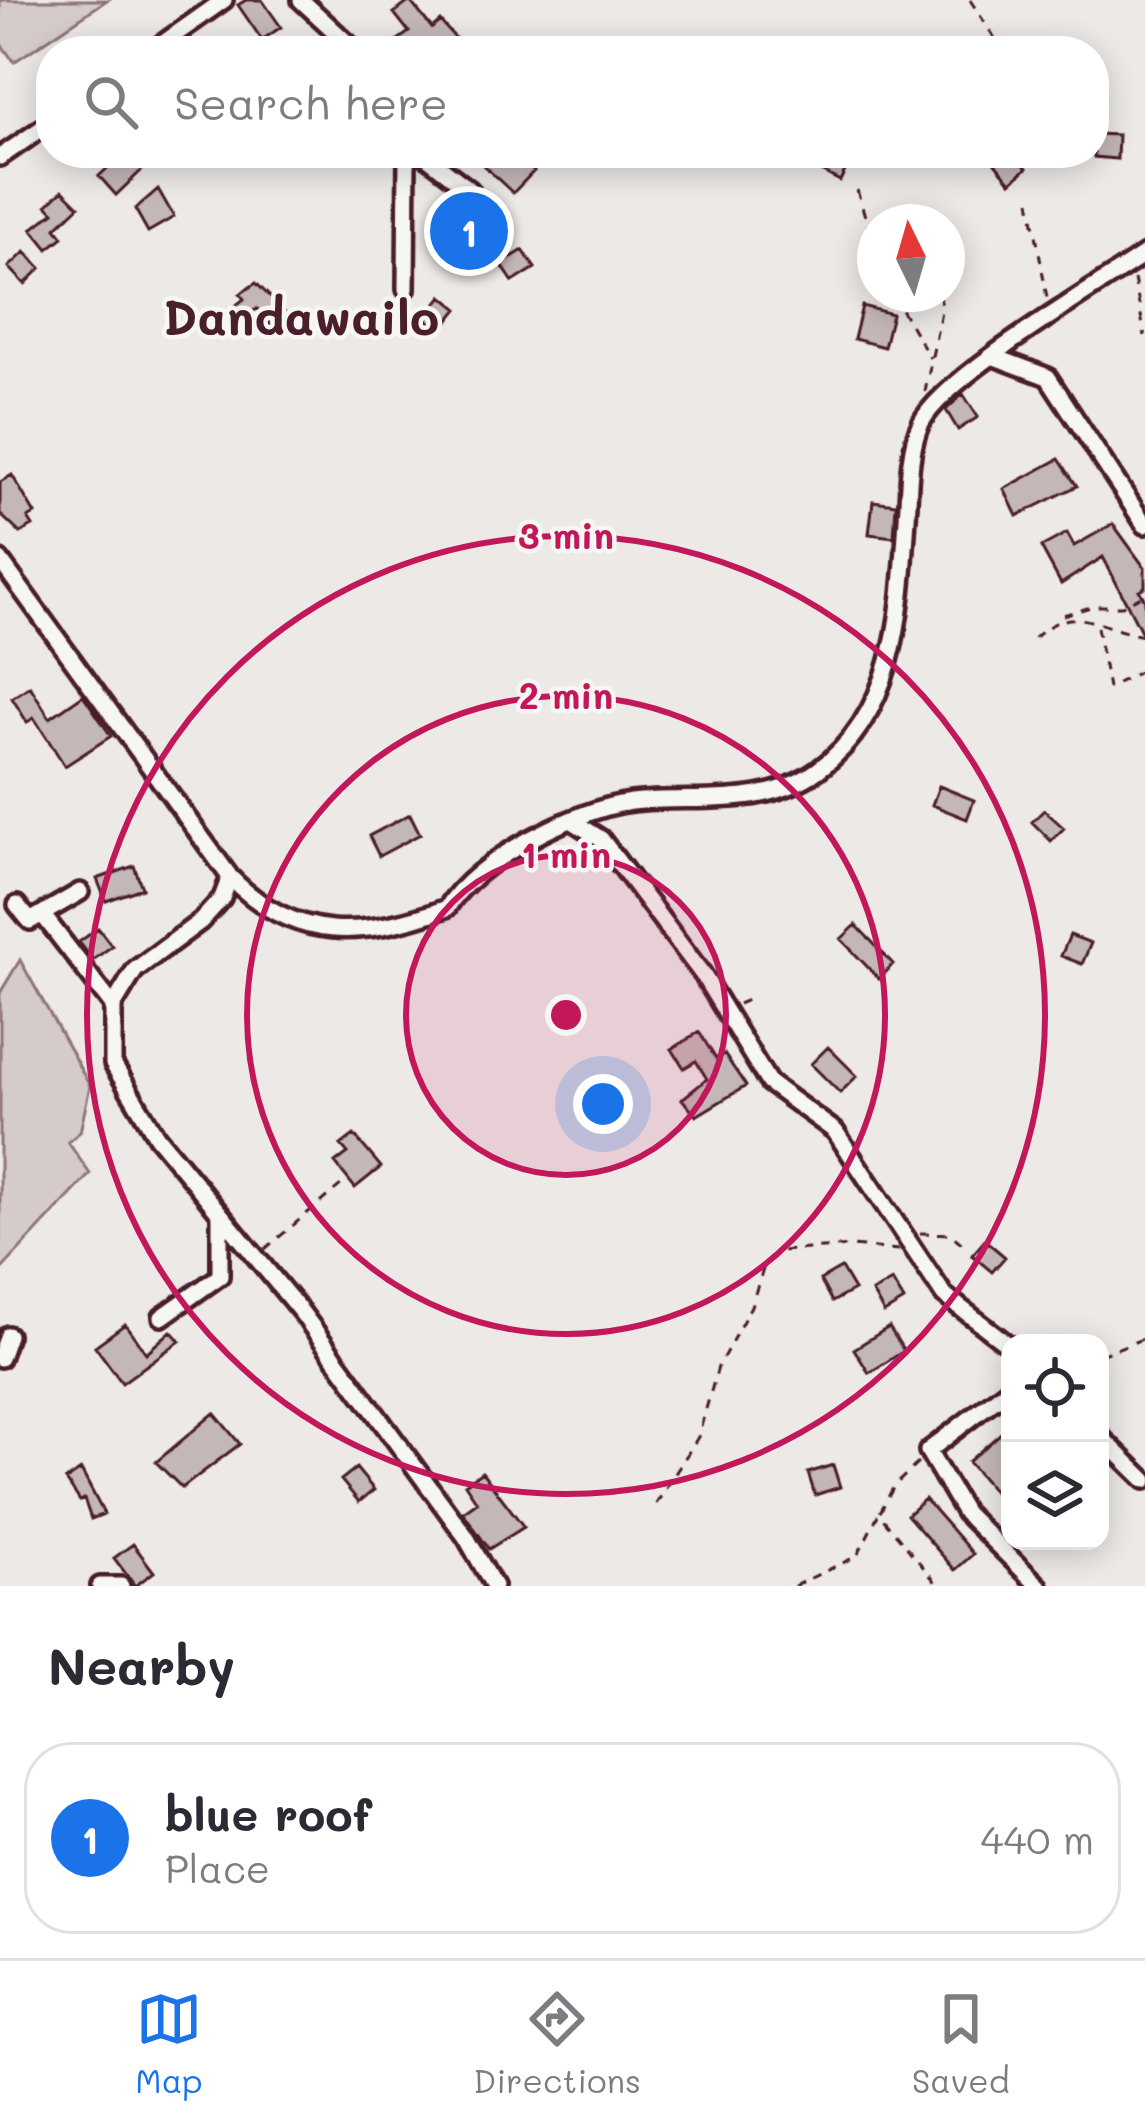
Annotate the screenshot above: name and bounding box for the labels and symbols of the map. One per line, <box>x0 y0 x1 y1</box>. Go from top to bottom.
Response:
pin: 1 <box>430 186 508 276</box>
north arrow <box>857 204 965 312</box>
district label: Dandawailo <box>163 285 439 347</box>
text: 3 min <box>518 511 614 558</box>
text: 2 min <box>519 671 613 718</box>
text: 1 min <box>521 830 611 877</box>
centre of rings <box>545 994 587 1036</box>
your location <box>573 1074 633 1134</box>

